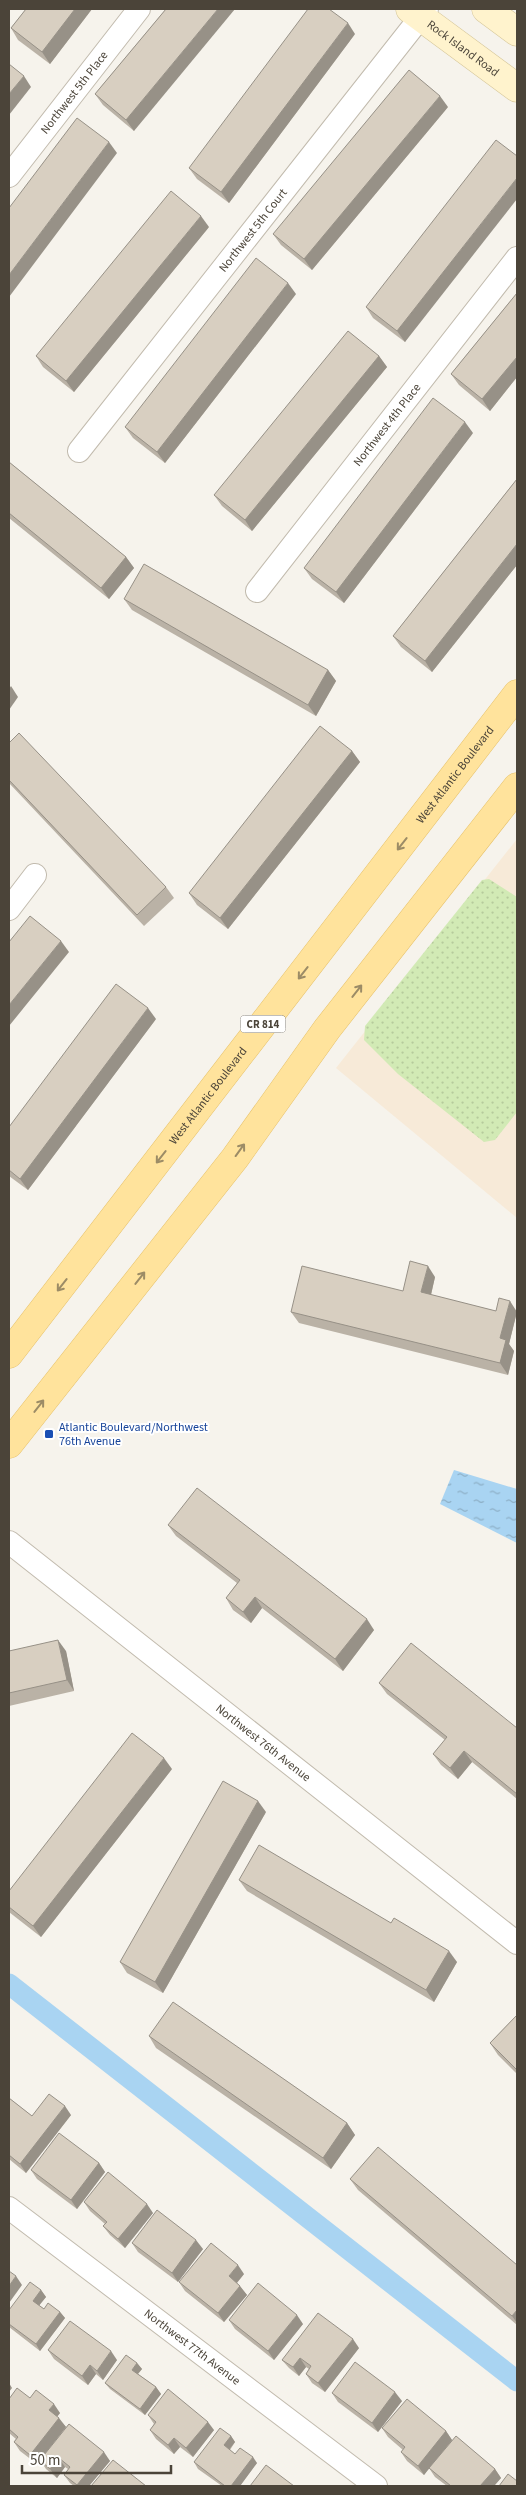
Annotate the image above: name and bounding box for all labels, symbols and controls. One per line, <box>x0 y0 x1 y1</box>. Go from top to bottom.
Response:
street label: Rock Island Road <box>423 16 502 81</box>
street label: Northwest 5th Place <box>37 48 112 138</box>
street label: Northwest 5th Court <box>215 185 291 276</box>
street label: Northwest 4th Place <box>349 380 425 470</box>
street label: West Atlantic Boulevard <box>412 723 498 827</box>
one-way arrow <box>397 837 407 851</box>
one-way arrow <box>298 966 308 980</box>
one-way arrow <box>351 985 362 998</box>
road number: CR 814 <box>240 1016 286 1032</box>
street label: West Atlantic Boulevard <box>165 1044 251 1148</box>
one-way arrow <box>235 1144 245 1158</box>
one-way arrow <box>156 1150 166 1164</box>
one-way arrow <box>134 1272 145 1285</box>
one-way arrow <box>56 1279 67 1292</box>
one-way arrow <box>33 1399 44 1412</box>
place label: Atlantic Boulevard/Northwest 76th Avenue <box>59 1419 208 1450</box>
marker: Atlantic Boulevard/Northwest 76th Avenue <box>43 1428 55 1440</box>
street label: Northwest 76th Avenue <box>212 1700 314 1786</box>
street label: Northwest 77th Avenue <box>140 2305 244 2389</box>
scale bar <box>22 2442 171 2474</box>
text: 50 m <box>30 2450 60 2471</box>

